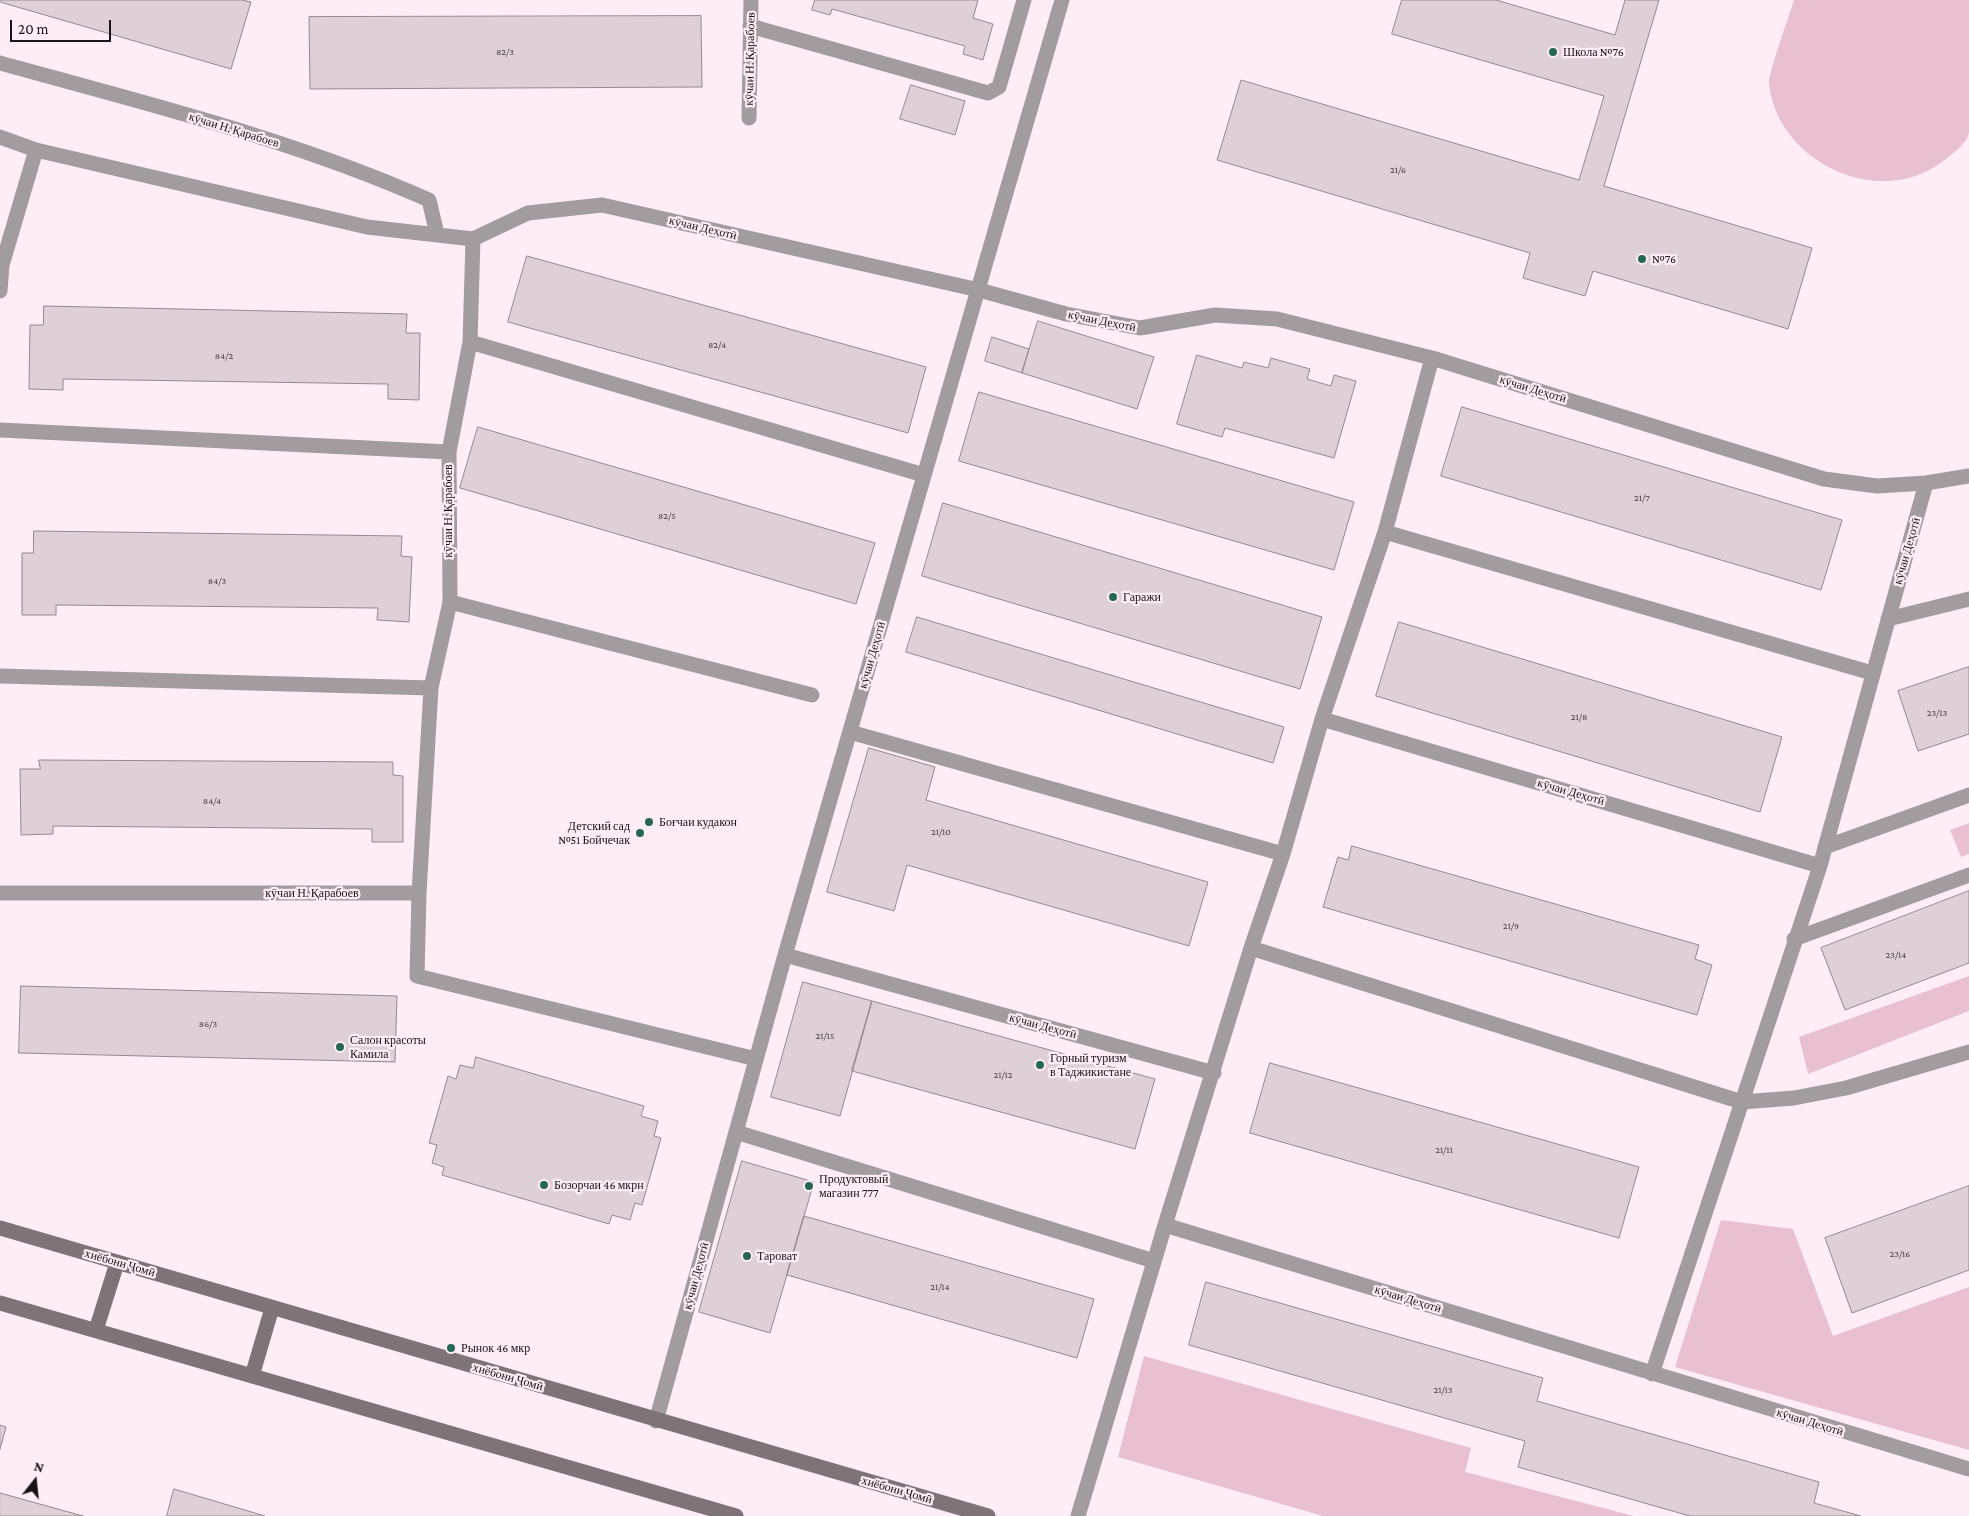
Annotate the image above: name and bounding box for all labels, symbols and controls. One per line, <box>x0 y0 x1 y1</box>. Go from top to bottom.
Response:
scale bar <box>12 10 114 42</box>
street label: кӯчаи Н. Қарабоев <box>742 12 758 106</box>
text: 20 m <box>18 21 49 37</box>
place label: Школа №76 <box>1563 45 1624 59</box>
house number: 82/3 <box>496 46 514 58</box>
marker: Школа №76 <box>1547 46 1559 58</box>
street label: кӯчаи Н. Қарабоев <box>187 109 281 151</box>
house number: 21/6 <box>1390 164 1406 176</box>
street label: кӯчаи Деҳотӣ <box>668 213 738 243</box>
place label: №76 <box>1652 252 1676 266</box>
marker: №76 <box>1636 253 1648 265</box>
street label: кӯчаи Деҳотӣ <box>1067 307 1137 335</box>
house number: 82/4 <box>708 339 726 351</box>
house number: 84/2 <box>215 350 233 362</box>
street label: кӯчаи Деҳотӣ <box>1498 372 1568 406</box>
street label: кӯчаи Н. Қарабоев <box>441 464 455 558</box>
house number: 21/7 <box>1634 492 1650 504</box>
house number: 82/5 <box>658 510 676 522</box>
street label: кӯчаи Деҳотӣ <box>1891 516 1923 586</box>
house number: 84/3 <box>208 575 226 587</box>
place label: Гаражи <box>1123 590 1161 604</box>
marker: Гаражи <box>1107 591 1119 603</box>
street label: кӯчаи Деҳотӣ <box>856 620 888 690</box>
house number: 23/13 <box>1927 707 1947 719</box>
house number: 21/8 <box>1571 711 1587 723</box>
street label: кӯчаи Деҳотӣ <box>1536 776 1606 808</box>
house number: 84/4 <box>203 795 221 807</box>
place label: Боғчаи кудакон <box>659 815 737 829</box>
marker: Боғчаи кудакон <box>643 816 655 828</box>
place label: Детский сад №51 Бойчечак <box>558 819 630 847</box>
house number: 21/10 <box>931 826 951 838</box>
marker: Детский сад №51 Бойчечак <box>634 827 646 839</box>
street label: кӯчаи Н. Қарабоев <box>265 886 359 900</box>
house number: 21/9 <box>1503 920 1519 932</box>
house number: 23/14 <box>1886 949 1906 961</box>
street label: кӯчаи Деҳотӣ <box>1008 1010 1078 1042</box>
house number: 86/3 <box>199 1018 217 1030</box>
house number: 21/15 <box>815 1030 835 1042</box>
place label: Салон красоты Камила <box>350 1033 426 1061</box>
marker: Салон красоты Камила <box>334 1041 346 1053</box>
place label: Горный туризм в Таджикистане <box>1050 1051 1131 1079</box>
marker: Горный туризм в Таджикистане <box>1034 1059 1046 1071</box>
house number: 21/12 <box>993 1069 1013 1081</box>
house number: 21/11 <box>1435 1144 1453 1156</box>
place label: Продуктовый магазин 777 <box>819 1172 888 1200</box>
place label: Бозорчаи 46 мкрн <box>554 1178 644 1192</box>
marker: Бозорчаи 46 мкрн <box>538 1179 550 1191</box>
marker: Продуктовый магазин 777 <box>803 1180 815 1192</box>
street label: кӯчаи Деҳотӣ <box>680 1241 712 1311</box>
street label: хиёбони Ҷомӣ <box>83 1246 157 1280</box>
house number: 23/16 <box>1890 1248 1910 1260</box>
place label: Тароват <box>757 1249 797 1263</box>
marker: Тароват <box>741 1250 753 1262</box>
house number: 21/14 <box>930 1281 950 1293</box>
street label: кӯчаи Деҳотӣ <box>1373 1282 1443 1316</box>
place label: Рынок 46 мкр <box>461 1341 530 1355</box>
marker: Рынок 46 мкр <box>445 1342 457 1354</box>
street label: хиёбони Ҷомӣ <box>471 1360 545 1394</box>
house number: 21/13 <box>1433 1384 1453 1396</box>
street label: кӯчаи Деҳотӣ <box>1775 1405 1845 1439</box>
north arrow <box>10 1456 60 1506</box>
text: N <box>32 1458 46 1476</box>
street label: хиёбони Ҷомӣ <box>860 1473 934 1507</box>

